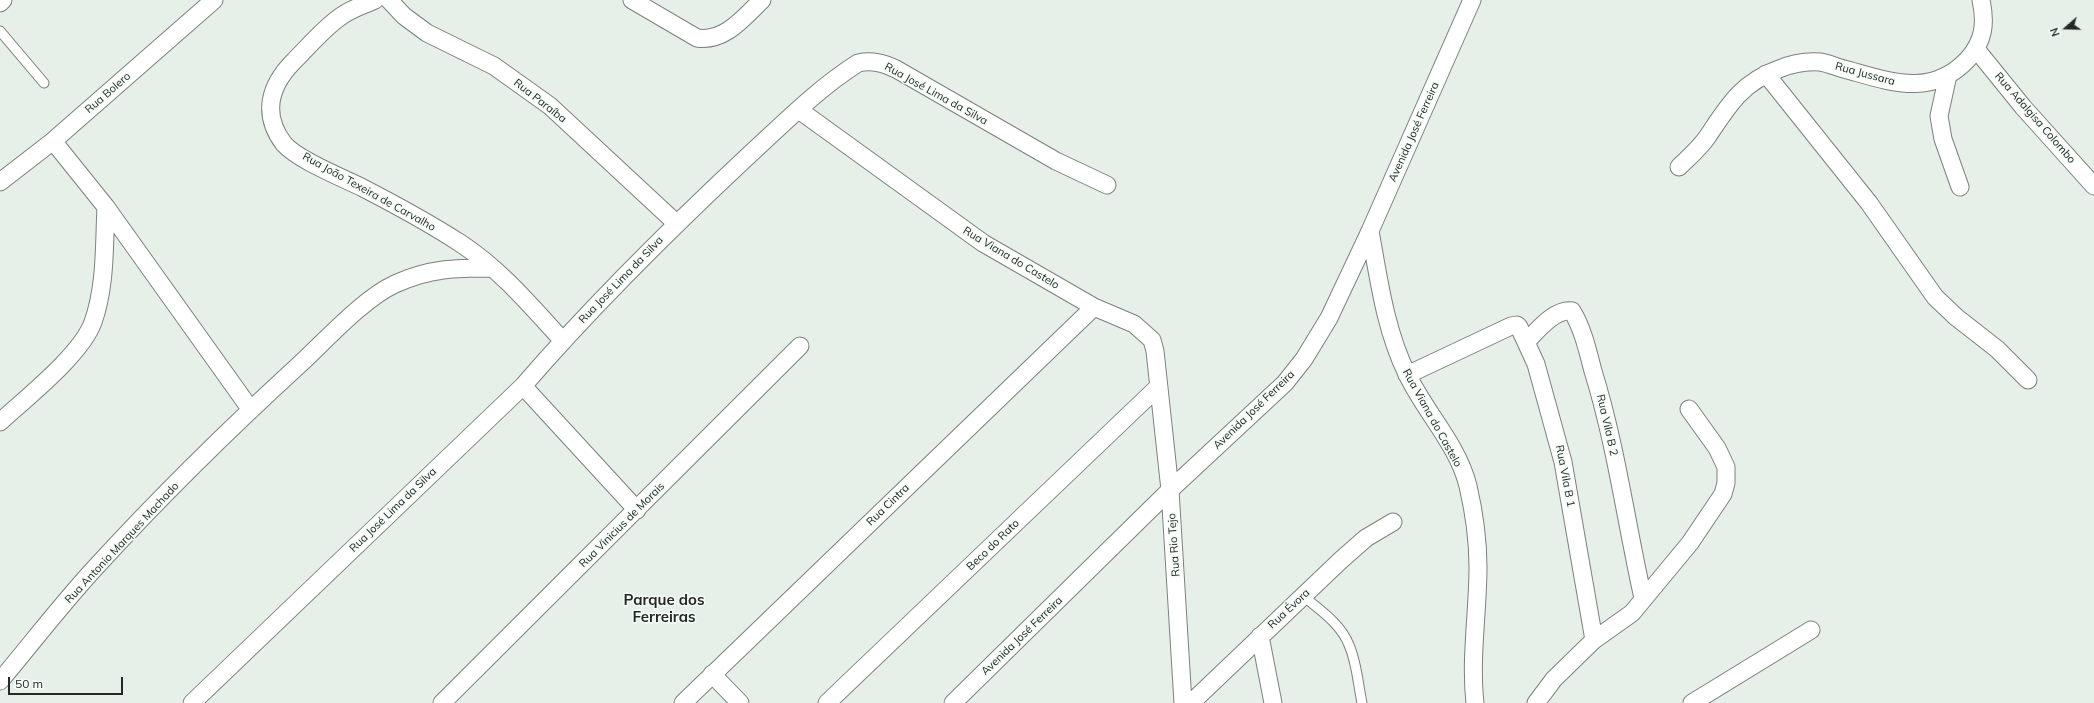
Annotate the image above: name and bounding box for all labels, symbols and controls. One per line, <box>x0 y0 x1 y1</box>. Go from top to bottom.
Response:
north arrow <box>2046 8 2086 48</box>
text: N <box>2047 26 2063 38</box>
street label: Rua José Lima da Silva <box>882 60 990 128</box>
street label: Rua Jussara <box>1834 60 1896 88</box>
street label: Rua Bolero <box>83 70 133 116</box>
street label: Rua Adalgisa Colombo <box>1992 70 2078 166</box>
street label: Rua Paraíba <box>511 76 569 126</box>
street label: Avenida José Ferreira <box>1386 80 1442 184</box>
street label: Rua João Texeira de Carvalho <box>300 150 438 234</box>
street label: Rua Viana do Castelo <box>960 224 1062 292</box>
street label: Rua José Lima da Silva <box>576 234 666 326</box>
street label: Rua Viana do Castelo <box>1400 367 1464 469</box>
street label: Avenida José Ferreira <box>1211 368 1297 452</box>
street label: Rua Vila B 2 <box>1594 393 1620 457</box>
street label: Rua Vila B 1 <box>1553 444 1577 508</box>
street label: Rua José Lima da Silva <box>347 465 439 555</box>
street label: Rua Antonio Marques Machado <box>62 480 182 606</box>
street label: Rua Vinicius de Morais <box>577 480 667 570</box>
street label: Rua Cintra <box>864 481 912 529</box>
street label: Rua Rio Tejo <box>1165 513 1183 577</box>
street label: Beco do Rato <box>964 517 1022 573</box>
street label: Rua Évora <box>1265 586 1313 632</box>
district label: Parque dos Ferreiras <box>624 591 704 626</box>
street label: Avenida José Ferreira <box>979 594 1065 678</box>
scale bar <box>10 669 125 695</box>
text: 50 m <box>15 676 43 691</box>

